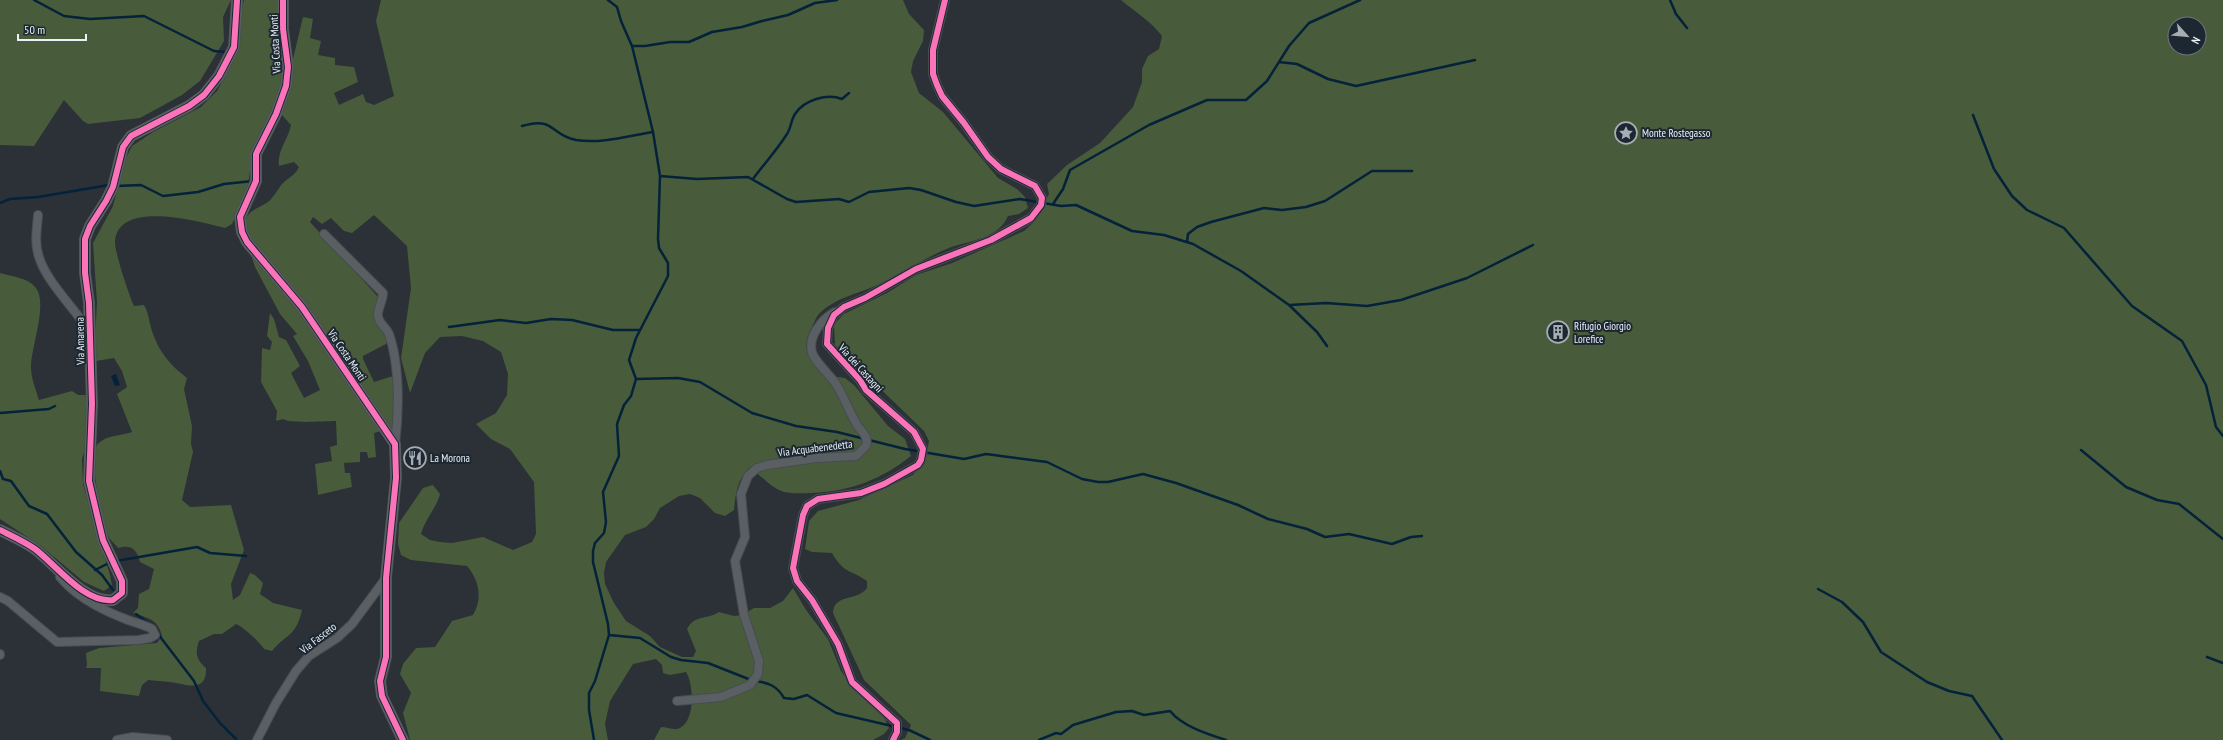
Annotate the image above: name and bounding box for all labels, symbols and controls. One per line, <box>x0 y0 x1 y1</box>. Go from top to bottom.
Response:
street label: Via Costa Monti <box>266 14 284 75</box>
scale bar <box>18 16 86 42</box>
north arrow <box>2167 16 2207 56</box>
text: 50 m <box>24 22 45 37</box>
text: N <box>2188 35 2203 46</box>
place icon: Monte Rostegasso <box>1613 120 1639 146</box>
place label: Monte Rostegasso <box>1642 126 1711 140</box>
street label: Via Amarena <box>73 317 87 366</box>
building icon: Rifugio Giorgio Lorefice <box>1545 319 1571 345</box>
place label: Rifugio Giorgio Lorefice <box>1574 319 1631 346</box>
street label: Via Costa Monti <box>324 326 369 383</box>
street label: Via dei Castagni <box>835 340 886 395</box>
street label: Via Acquabenedetta <box>776 436 853 460</box>
restaurant icon: La Morona <box>402 445 428 471</box>
place label: La Morona <box>430 451 470 465</box>
street label: Via Fasceto <box>296 619 339 657</box>

